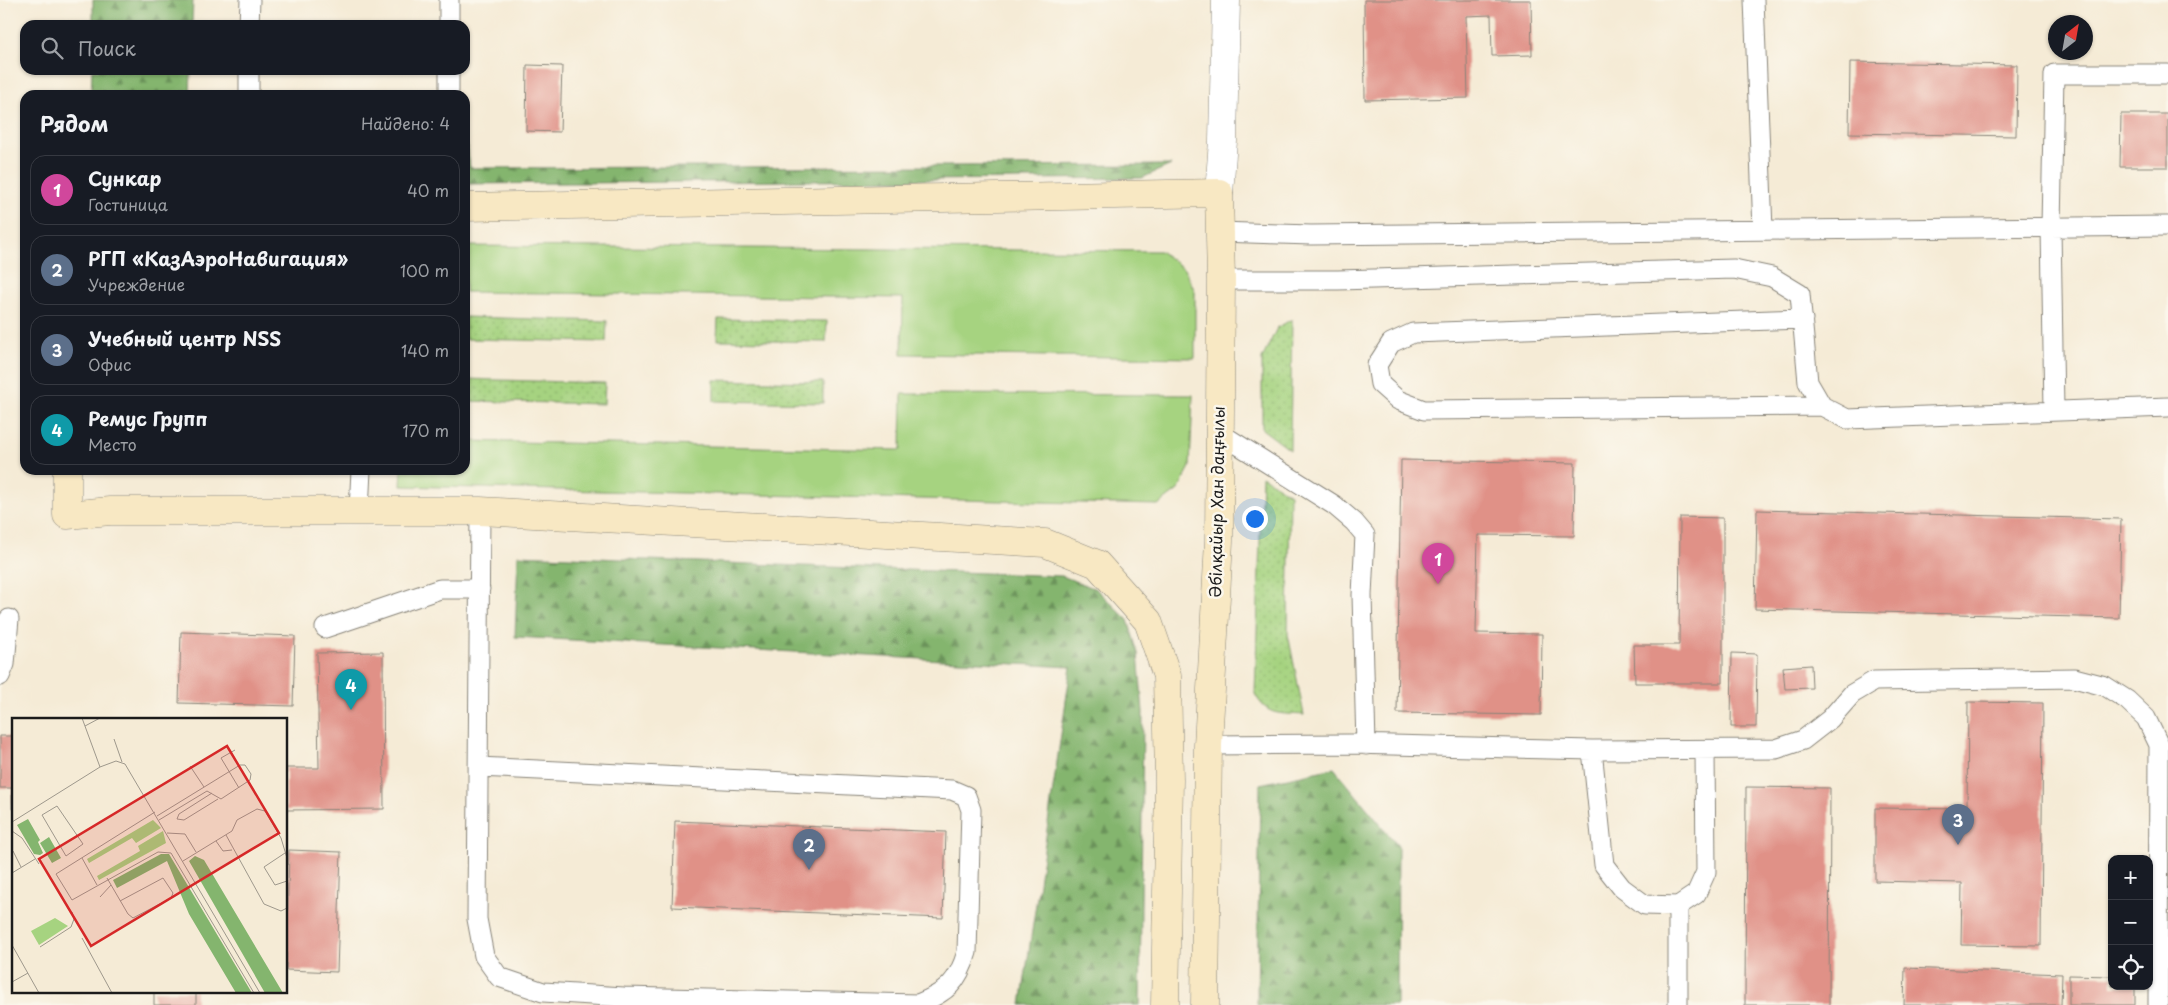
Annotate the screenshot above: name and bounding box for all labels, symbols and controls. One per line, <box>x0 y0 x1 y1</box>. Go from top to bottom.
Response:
north arrow <box>2048 15 2093 60</box>
search box <box>20 20 470 75</box>
icon: search <box>38 34 66 62</box>
text: Поиск <box>78 34 136 62</box>
text: Рядом <box>40 107 108 139</box>
text: Найдено: 4 <box>361 111 450 135</box>
text: Сункар <box>88 164 161 192</box>
text: 1 <box>53 178 61 202</box>
text: 40 m <box>407 178 449 202</box>
text: Гостиница <box>88 192 168 216</box>
text: РГП «КазАэроНавигация» <box>88 244 348 272</box>
text: 2 <box>51 258 63 282</box>
text: 100 m <box>400 258 449 282</box>
text: Учреждение <box>88 272 185 296</box>
text: Учебный центр NSS <box>88 324 281 352</box>
text: 3 <box>52 338 62 362</box>
text: 140 m <box>401 338 449 362</box>
text: Офис <box>88 352 131 376</box>
text: Ремус Групп <box>88 404 208 432</box>
street label: Әбілқайыр Хан даңғылы <box>1202 406 1230 598</box>
text: 4 <box>52 418 62 442</box>
text: 170 m <box>403 418 449 442</box>
text: Место <box>88 432 137 456</box>
your location <box>1242 506 1268 532</box>
pin: 1 <box>1422 543 1454 584</box>
pin: 4 <box>335 669 367 710</box>
inset map <box>12 718 288 992</box>
pin: 3 <box>1942 804 1974 845</box>
pin: 2 <box>793 829 825 870</box>
map controls <box>2108 855 2153 990</box>
button: + <box>2108 855 2153 900</box>
button: − <box>2108 900 2153 945</box>
button: locate <box>2108 945 2153 990</box>

